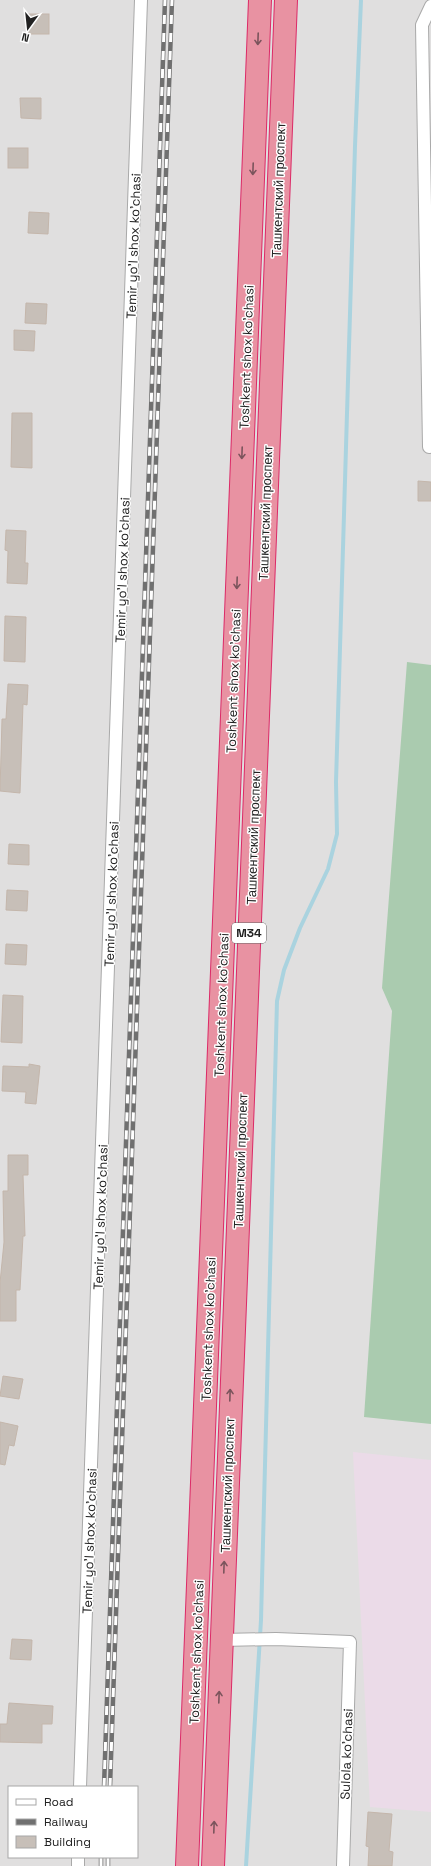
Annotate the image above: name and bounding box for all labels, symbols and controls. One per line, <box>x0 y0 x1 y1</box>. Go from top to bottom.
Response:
north arrow <box>8 8 48 48</box>
text: N <box>20 30 31 45</box>
one-way arrow <box>254 32 262 45</box>
street label: Ташкентский проспект <box>268 122 289 258</box>
one-way arrow <box>249 162 257 175</box>
street label: Temir yo'l shox ko'chasi <box>122 173 145 319</box>
street label: Toshkent shox ko'chasi <box>235 285 258 429</box>
street label: Ташкентский проспект <box>255 445 276 581</box>
one-way arrow <box>238 446 246 459</box>
street label: Temir yo'l shox ko'chasi <box>111 497 134 643</box>
one-way arrow <box>233 576 241 589</box>
street label: Toshkent shox ko'chasi <box>222 609 245 753</box>
street label: Ташкентский проспект <box>243 769 264 905</box>
street label: Temir yo'l shox ko'chasi <box>100 821 123 967</box>
road number: M34 <box>232 923 266 943</box>
street label: Toshkent shox ko'chasi <box>210 933 233 1077</box>
street label: Ташкентский проспект <box>230 1093 251 1229</box>
street label: Temir yo'l shox ko'chasi <box>89 1144 112 1290</box>
street label: Toshkent shox ko'chasi <box>197 1257 220 1401</box>
one-way arrow <box>227 1389 234 1402</box>
street label: Ташкентский проспект <box>217 1417 238 1553</box>
street label: Temir yo'l shox ko'chasi <box>78 1468 101 1614</box>
one-way arrow <box>220 1561 227 1574</box>
street label: Toshkent shox ko'chasi <box>185 1580 208 1724</box>
one-way arrow <box>215 1691 223 1704</box>
street label: Sulola ko'chasi <box>336 1708 357 1800</box>
legend <box>8 1786 138 1858</box>
text: Road <box>44 1794 73 1810</box>
text: Railway <box>44 1814 88 1830</box>
one-way arrow <box>210 1821 218 1834</box>
text: Building <box>44 1834 91 1850</box>

